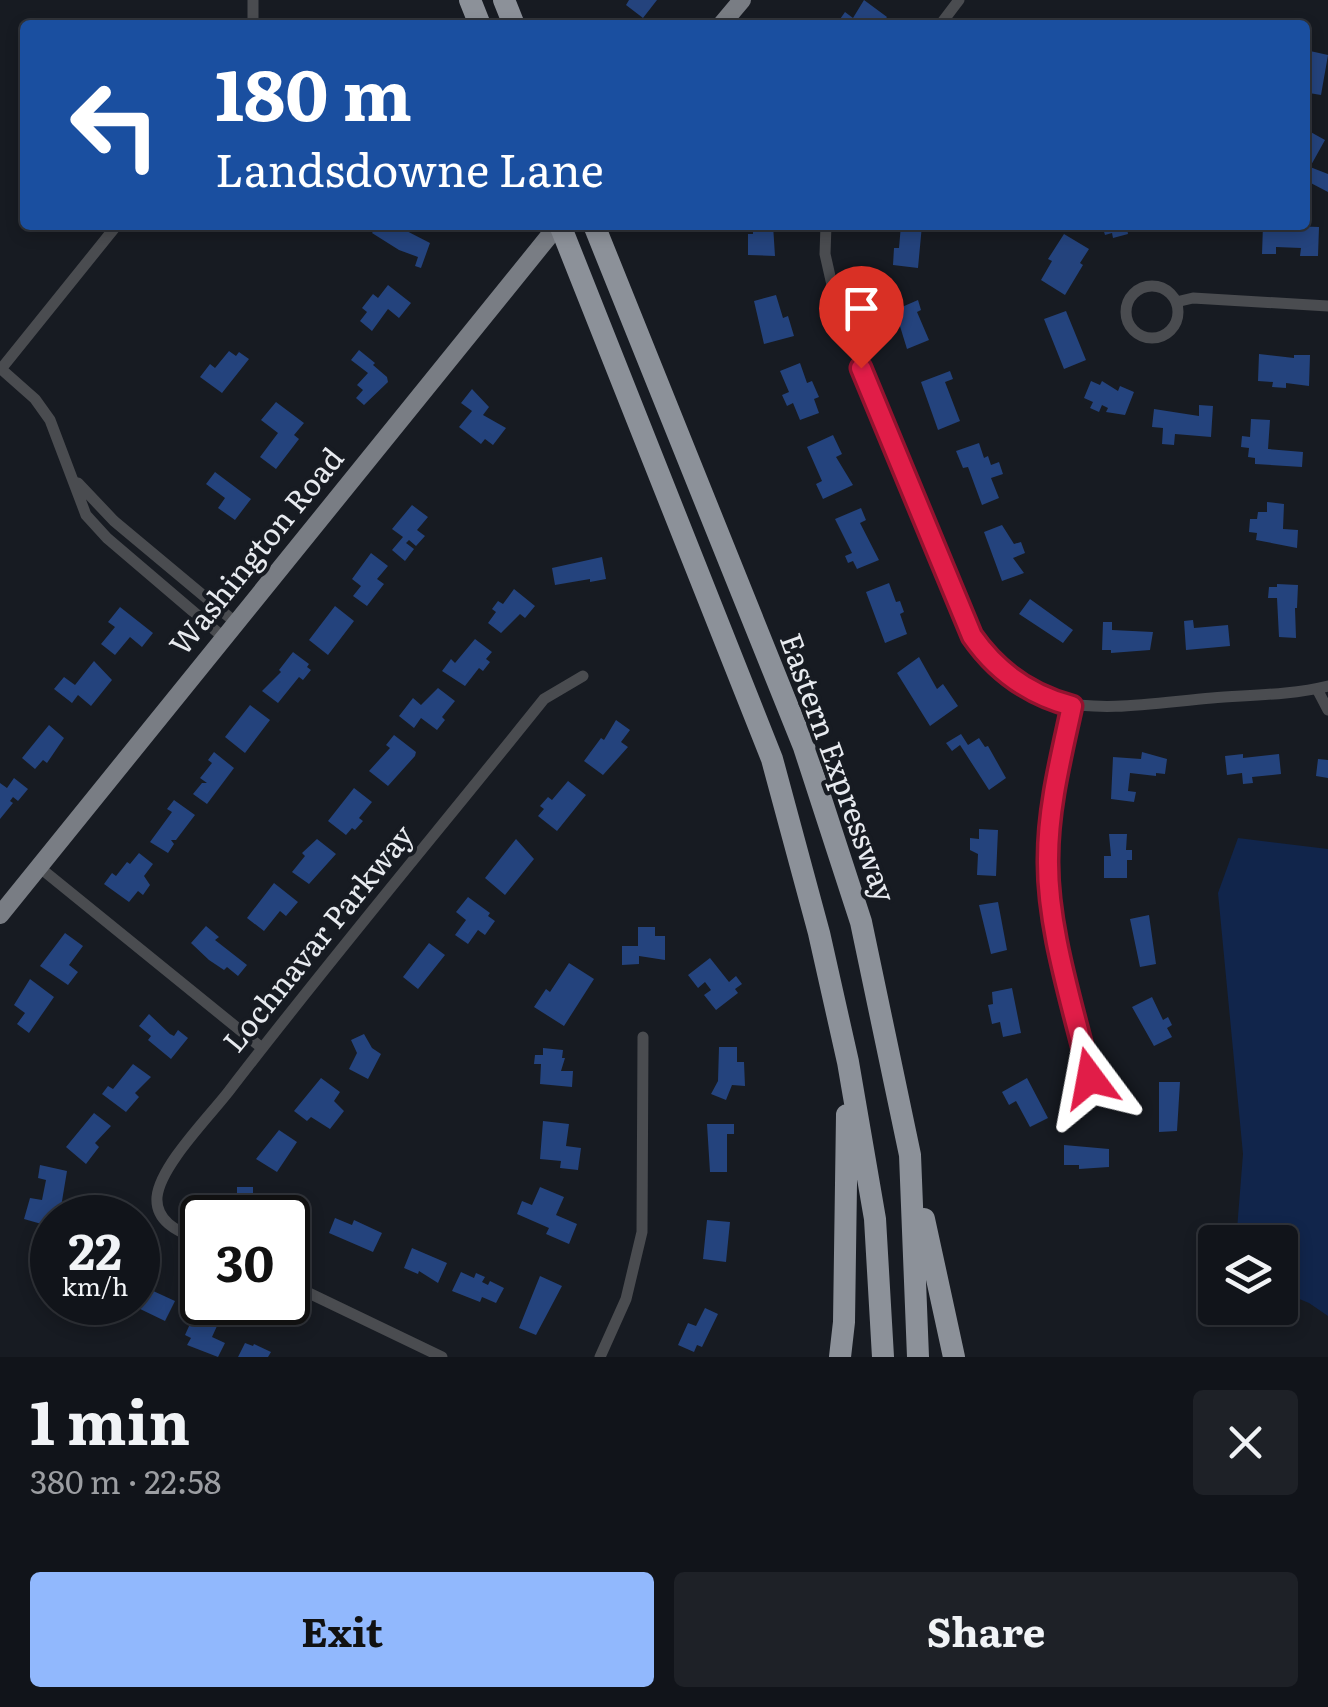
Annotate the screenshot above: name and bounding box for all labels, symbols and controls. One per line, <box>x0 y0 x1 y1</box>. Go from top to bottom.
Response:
text: 180 m <box>215 39 412 143</box>
icon: left <box>50 60 180 190</box>
text: Landsdowne Lane <box>215 134 604 201</box>
pin <box>819 266 904 369</box>
icon: arrive <box>834 281 889 336</box>
street label: Washington Road <box>157 437 352 663</box>
street label: Eastern Expressway <box>771 626 909 908</box>
street label: Lochnavar Parkway <box>211 813 423 1060</box>
position arrow <box>1038 1026 1142 1130</box>
speed limit sign: 30 <box>180 1195 310 1325</box>
text: 22 <box>68 1211 122 1285</box>
map controls <box>1198 1225 1298 1325</box>
button: layers <box>1198 1225 1298 1325</box>
text: km/h <box>62 1267 128 1304</box>
text: 1 min <box>30 1374 190 1463</box>
button: close <box>1193 1390 1298 1495</box>
text: 380 m · 22:58 <box>30 1456 221 1504</box>
button: Exit <box>30 1572 654 1687</box>
button: Share <box>674 1572 1298 1687</box>

